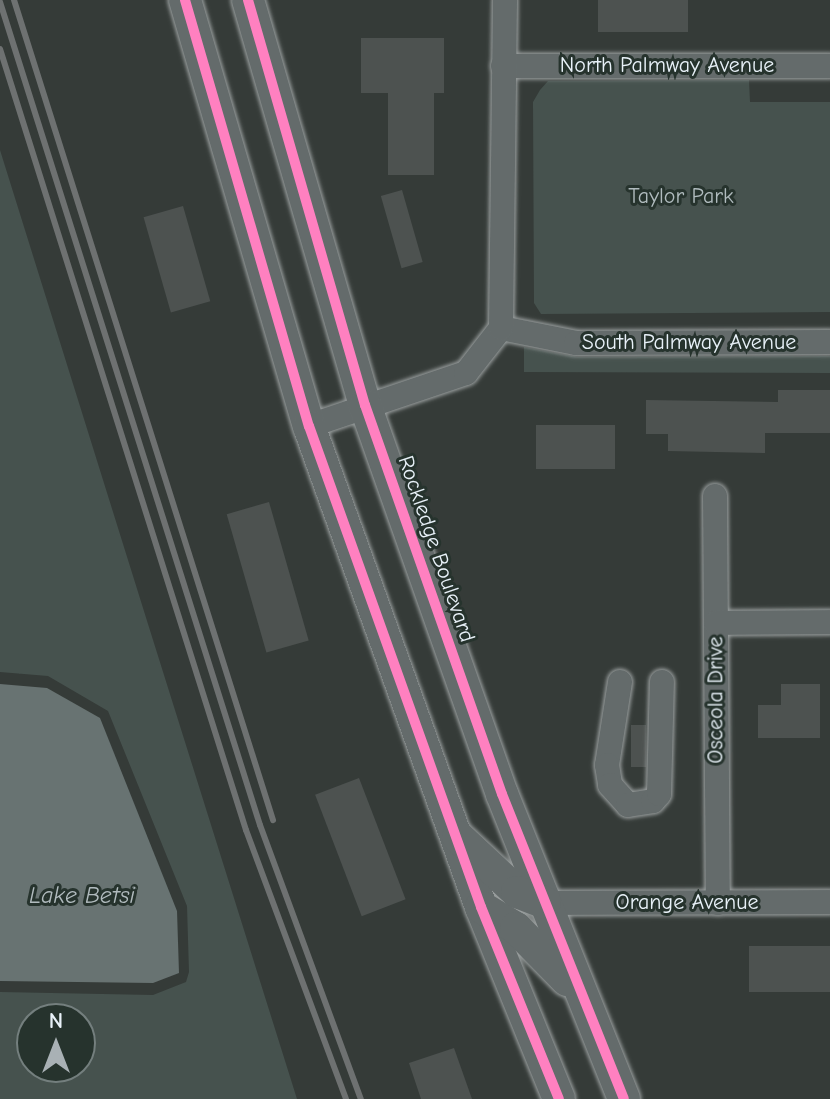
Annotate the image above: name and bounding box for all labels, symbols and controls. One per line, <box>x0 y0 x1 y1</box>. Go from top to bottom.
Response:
street label: North Palmway Avenue <box>560 53 774 79</box>
park label: Taylor Park <box>628 184 734 210</box>
street label: South Palmway Avenue <box>582 330 796 356</box>
street label: Rockledge Boulevard <box>392 452 480 646</box>
street label: Osceola Drive <box>703 636 729 764</box>
water label: Lake Betsi <box>29 882 135 910</box>
street label: Orange Avenue <box>616 890 758 916</box>
north arrow <box>16 1003 96 1083</box>
text: N <box>49 1008 63 1034</box>

